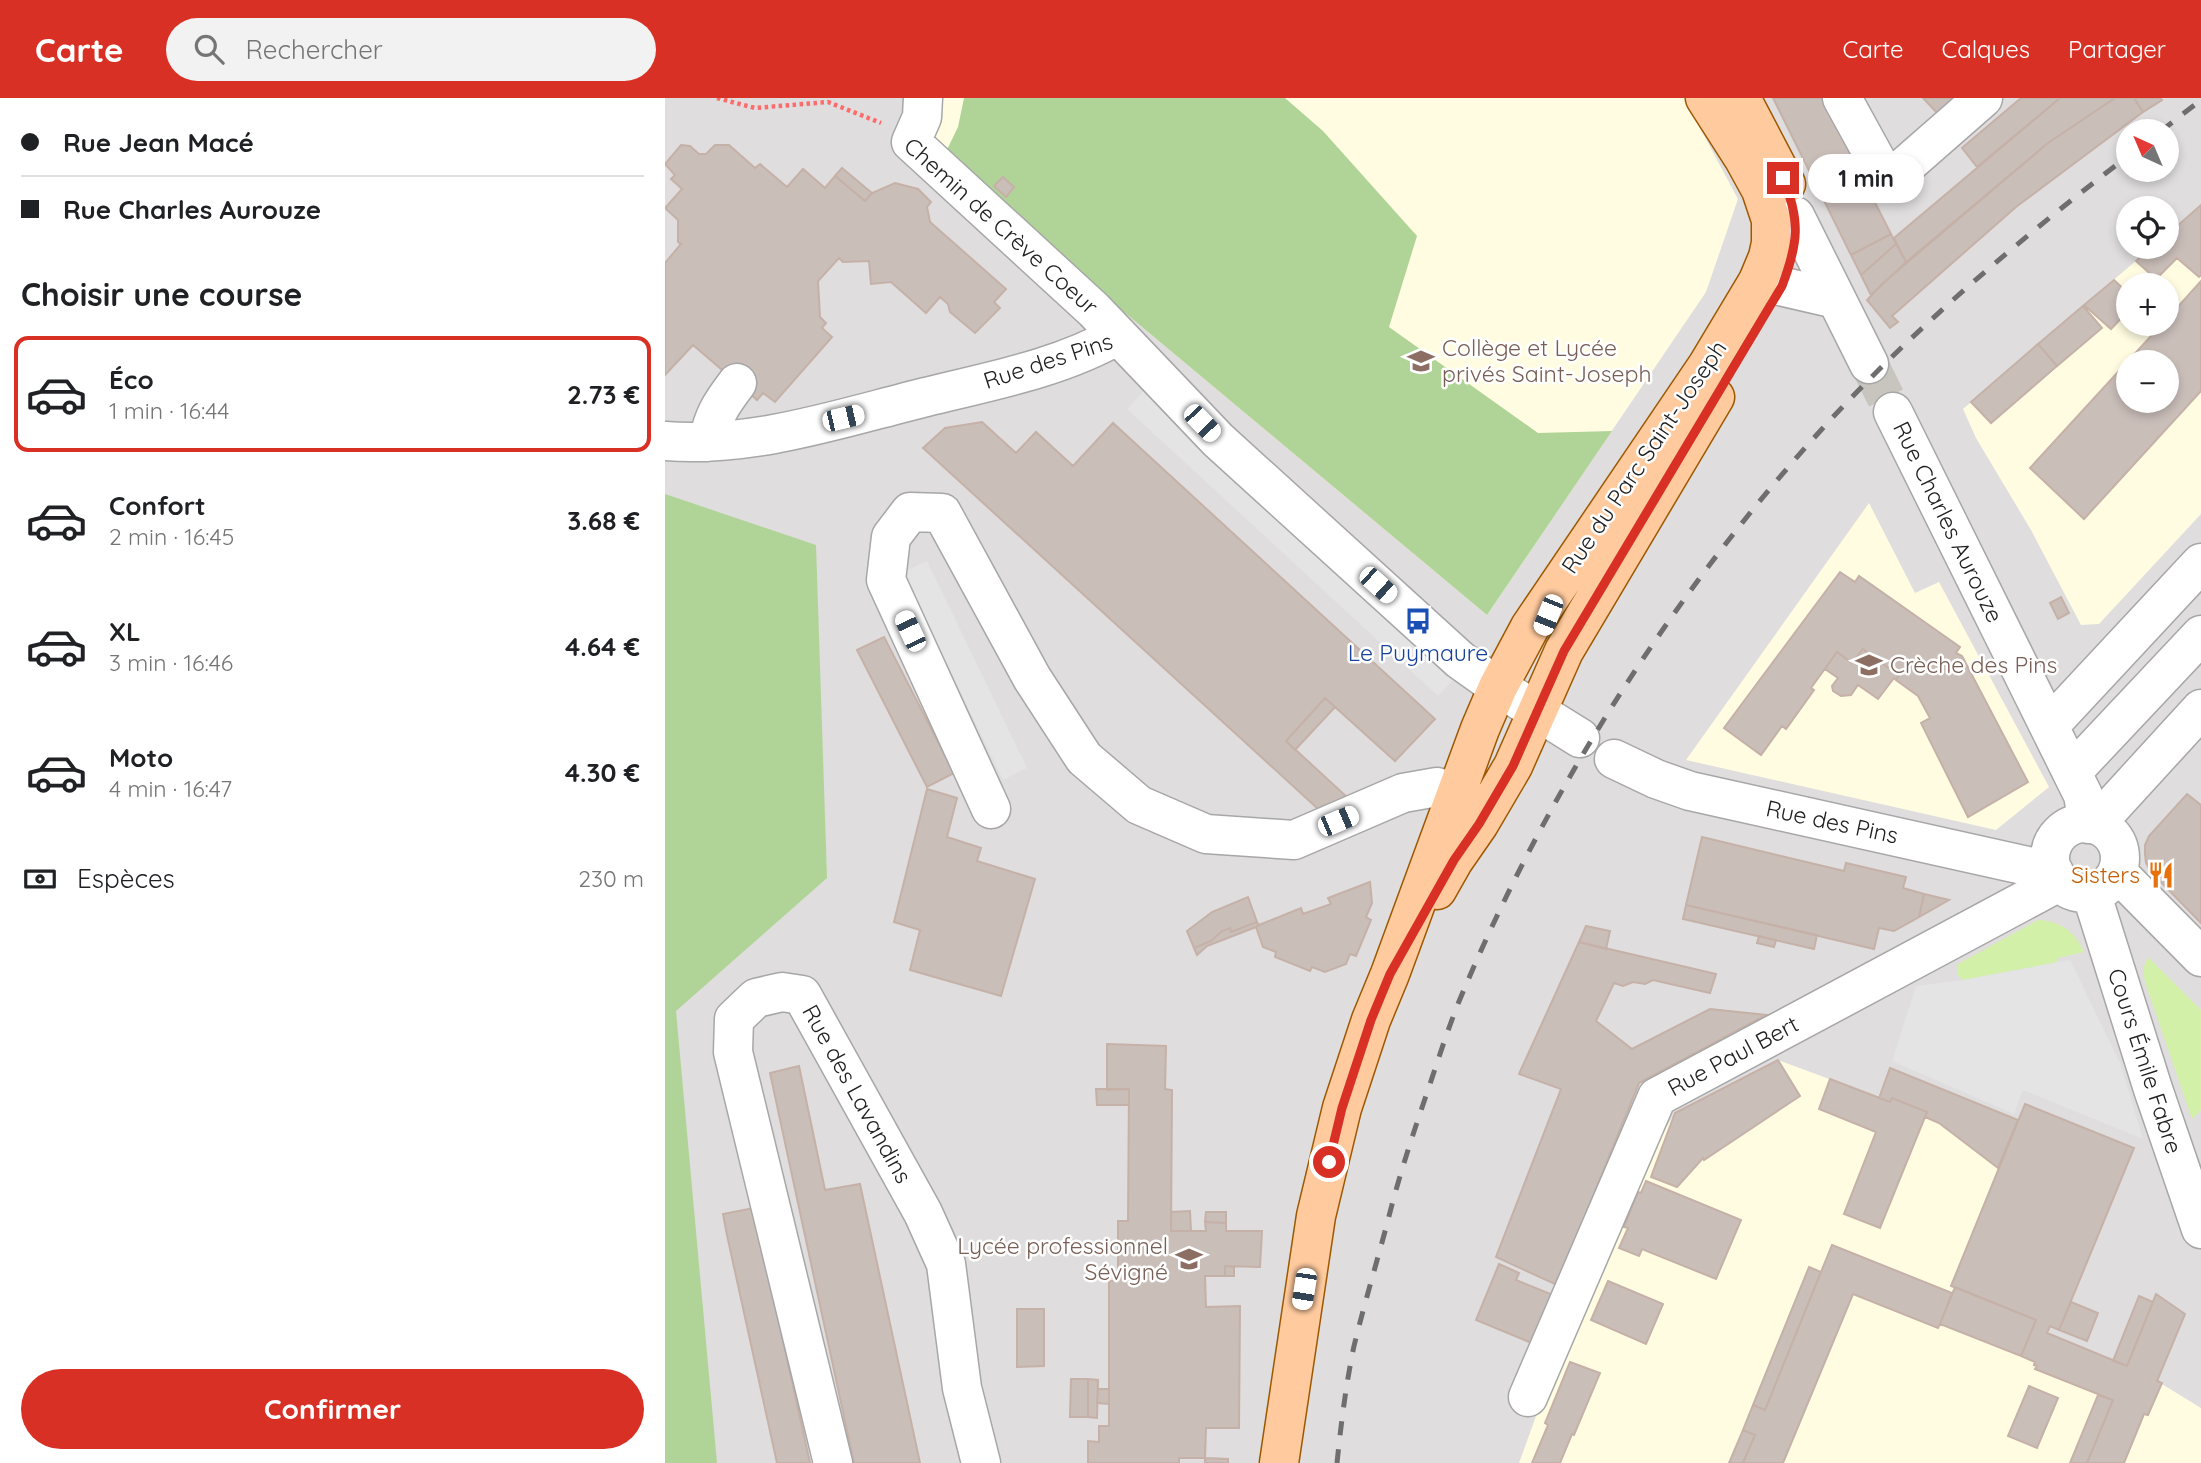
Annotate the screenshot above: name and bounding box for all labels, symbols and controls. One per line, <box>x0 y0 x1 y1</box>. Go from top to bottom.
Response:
search box <box>166 18 656 81</box>
text: Carte <box>35 29 124 70</box>
icon: search <box>190 30 228 68</box>
text: Rechercher <box>246 33 383 66</box>
text: Carte <box>1842 34 1904 64</box>
text: Calques <box>1942 34 2030 64</box>
text: Partager <box>2068 34 2166 64</box>
north arrow <box>2116 119 2179 182</box>
map controls <box>2116 119 2179 413</box>
text: Rue Jean Macé <box>63 126 254 159</box>
street label: Chemin de Crève Coeur <box>898 131 1104 321</box>
callout: 1 min <box>1807 154 1923 202</box>
route end <box>1767 162 1799 194</box>
text: 1 min <box>1838 164 1894 193</box>
text: Rue Charles Aurouze <box>63 193 321 226</box>
button: locate <box>2116 196 2179 259</box>
button: + <box>2116 273 2179 336</box>
text: Choisir une course <box>21 274 302 314</box>
street label: Rue des Pins <box>980 326 1116 395</box>
place label: Collège et Lycée privés Saint-Joseph <box>1442 333 1652 388</box>
street label: Rue du Parc Saint-Joseph <box>1555 335 1732 579</box>
school or university icon: Collège et Lycée privés Saint-Joseph <box>1406 346 1436 376</box>
button: − <box>2116 350 2179 413</box>
icon: car <box>25 363 88 426</box>
text: Éco <box>109 363 154 396</box>
text: 2.73 € <box>567 378 640 411</box>
text: 1 min · 16:44 <box>109 396 229 425</box>
car <box>1180 401 1225 445</box>
car <box>821 403 866 433</box>
street label: Rue Charles Aurouze <box>1887 416 2010 627</box>
icon: car <box>25 489 88 552</box>
text: Confort <box>109 489 206 522</box>
text: 3.68 € <box>567 504 640 537</box>
text: 2 min · 16:45 <box>109 522 234 551</box>
car <box>1356 563 1401 607</box>
car <box>1531 592 1566 638</box>
bus stop icon: Le Puymaure <box>1403 606 1433 636</box>
car <box>892 608 929 654</box>
icon: car <box>25 615 88 678</box>
text: XL <box>109 615 141 648</box>
text: 4.64 € <box>565 630 640 663</box>
place label: Le Puymaure <box>1348 638 1488 667</box>
text: 3 min · 16:46 <box>109 648 233 677</box>
school or university icon: Crèche des Pins <box>1854 650 1884 680</box>
place label: Crèche des Pins <box>1890 650 2057 679</box>
icon: car <box>25 741 88 804</box>
text: Moto <box>109 741 173 774</box>
text: 4.30 € <box>565 756 640 789</box>
text: 4 min · 16:47 <box>109 774 232 803</box>
street label: Rue des Pins <box>1763 793 1901 850</box>
car <box>1315 803 1362 839</box>
icon: cash <box>21 860 59 898</box>
place label: Sisters <box>2071 860 2140 889</box>
restaurant icon: Sisters <box>2146 860 2176 890</box>
text: Espèces <box>77 862 175 895</box>
text: 230 m <box>578 864 644 893</box>
street label: Cours Émile Fabre <box>2102 965 2189 1157</box>
street label: Rue des Lavandins <box>796 999 919 1188</box>
street label: Rue Paul Bert <box>1662 1009 1803 1102</box>
route start <box>1313 1146 1345 1178</box>
place label: Lycée professionnel Sévigné <box>957 1231 1168 1286</box>
school or university icon: Lycée professionnel Sévigné <box>1174 1244 1204 1274</box>
car <box>1291 1267 1318 1311</box>
button: Confirmer <box>21 1369 644 1449</box>

